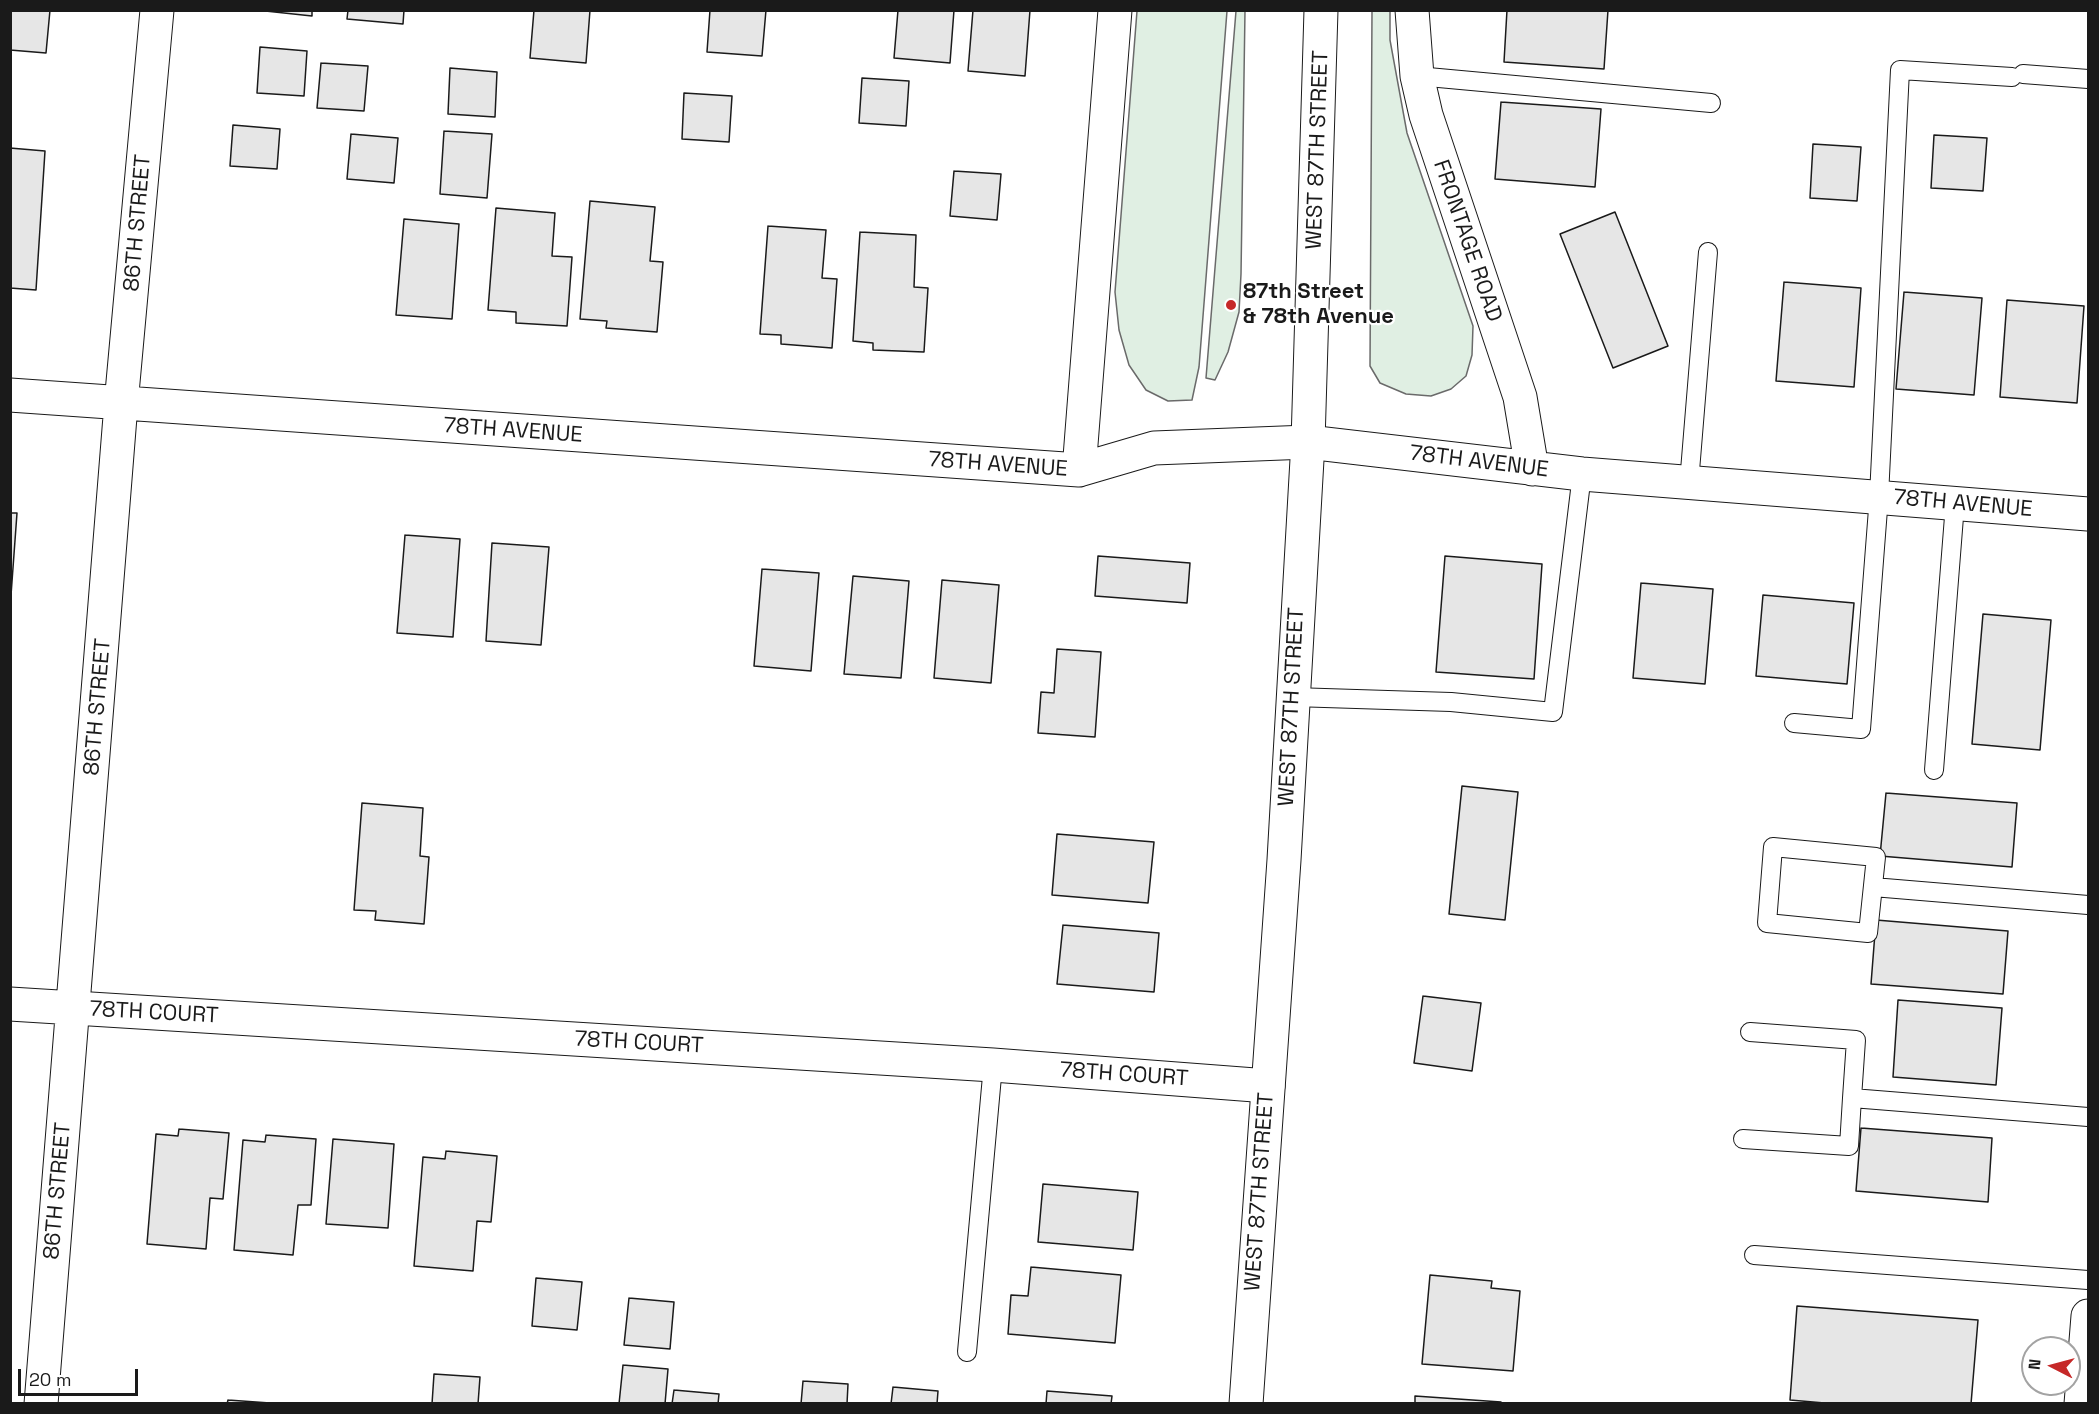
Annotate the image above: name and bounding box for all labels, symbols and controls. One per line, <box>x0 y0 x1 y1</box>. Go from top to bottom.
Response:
street label: WEST 87TH STREET <box>1301 50 1335 250</box>
street label: 86TH STREET <box>119 153 157 293</box>
street label: FRONTAGE ROAD <box>1427 157 1507 325</box>
place label: 87th Street & 78th Avenue <box>1243 279 1394 330</box>
marker: 87th Street & 78th Avenue <box>1224 298 1238 312</box>
street label: 78TH AVENUE <box>443 413 583 449</box>
street label: 78TH AVENUE <box>1408 440 1550 484</box>
street label: 78TH AVENUE <box>928 447 1068 483</box>
street label: 78TH AVENUE <box>1892 485 2034 523</box>
street label: WEST 87TH STREET <box>1274 607 1310 807</box>
street label: 86TH STREET <box>79 637 117 777</box>
street label: 78TH COURT <box>89 996 219 1030</box>
street label: 78TH COURT <box>574 1026 704 1060</box>
street label: 78TH COURT <box>1059 1057 1189 1093</box>
street label: WEST 87TH STREET <box>1240 1092 1280 1292</box>
street label: 86TH STREET <box>39 1121 77 1261</box>
north arrow <box>2021 1336 2081 1396</box>
scale bar <box>21 1357 141 1395</box>
text: N <box>2024 1358 2046 1371</box>
text: 20 m <box>29 1368 72 1391</box>

